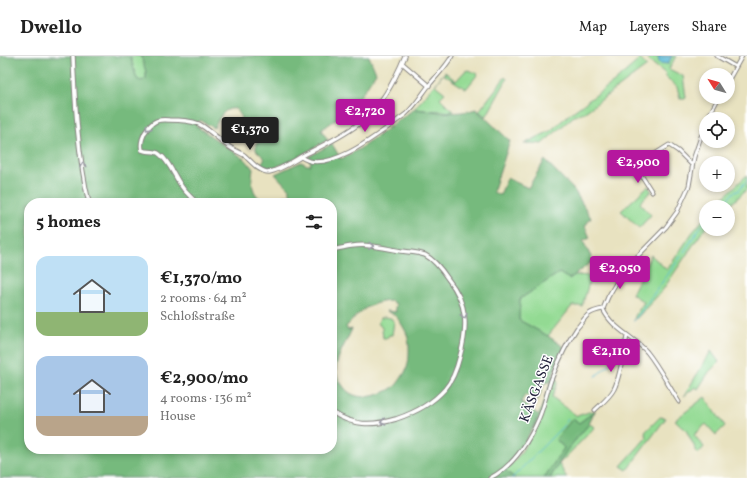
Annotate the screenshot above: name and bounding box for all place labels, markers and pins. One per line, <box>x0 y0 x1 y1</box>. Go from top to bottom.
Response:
pin: €2,720 <box>332 99 398 133</box>
pin: €1,370 <box>217 117 283 151</box>
pin: €2,900 <box>605 150 671 184</box>
pin: €2,050 <box>587 256 653 290</box>
pin: €2,110 <box>578 339 644 373</box>

